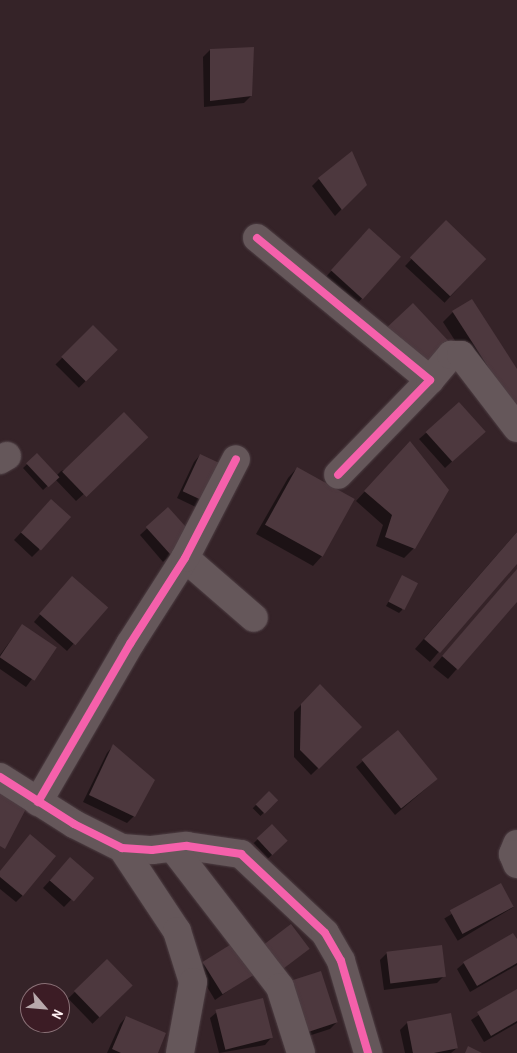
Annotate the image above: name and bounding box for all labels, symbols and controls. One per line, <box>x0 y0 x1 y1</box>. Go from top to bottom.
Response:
north arrow <box>20 983 70 1033</box>
text: N <box>48 1007 67 1022</box>

